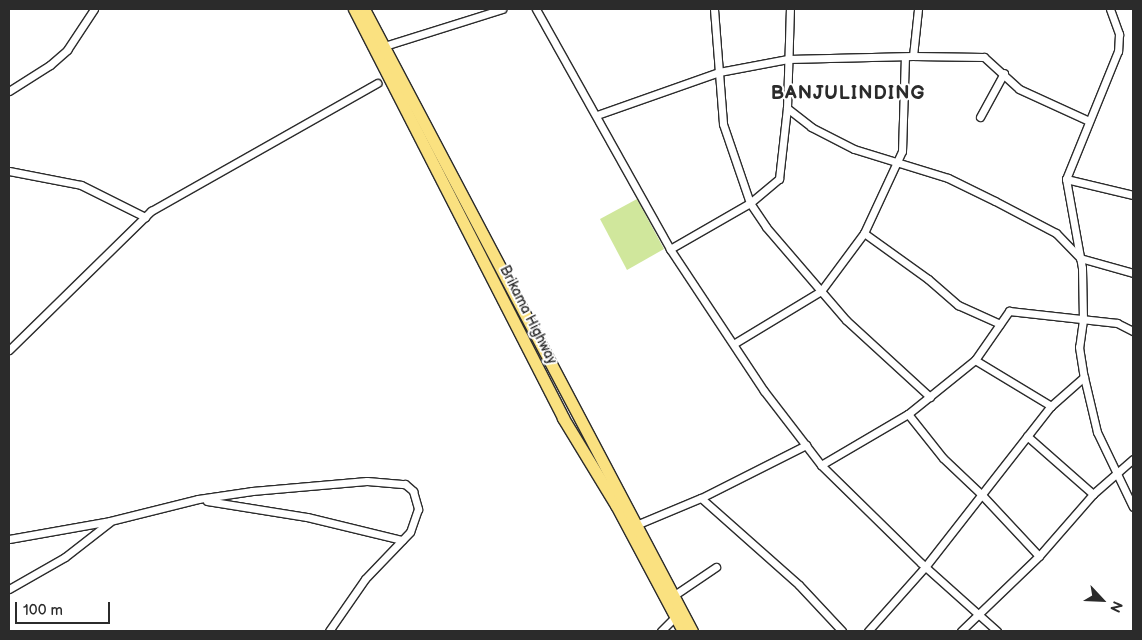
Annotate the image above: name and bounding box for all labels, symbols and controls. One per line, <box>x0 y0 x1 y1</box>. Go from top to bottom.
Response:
district label: BANJULINDING <box>769 83 927 105</box>
street label: Brikama Highway <box>496 263 560 367</box>
north arrow <box>1077 575 1127 625</box>
scale bar <box>18 592 112 624</box>
text: N <box>1106 598 1126 615</box>
text: 100 m <box>23 601 63 620</box>

